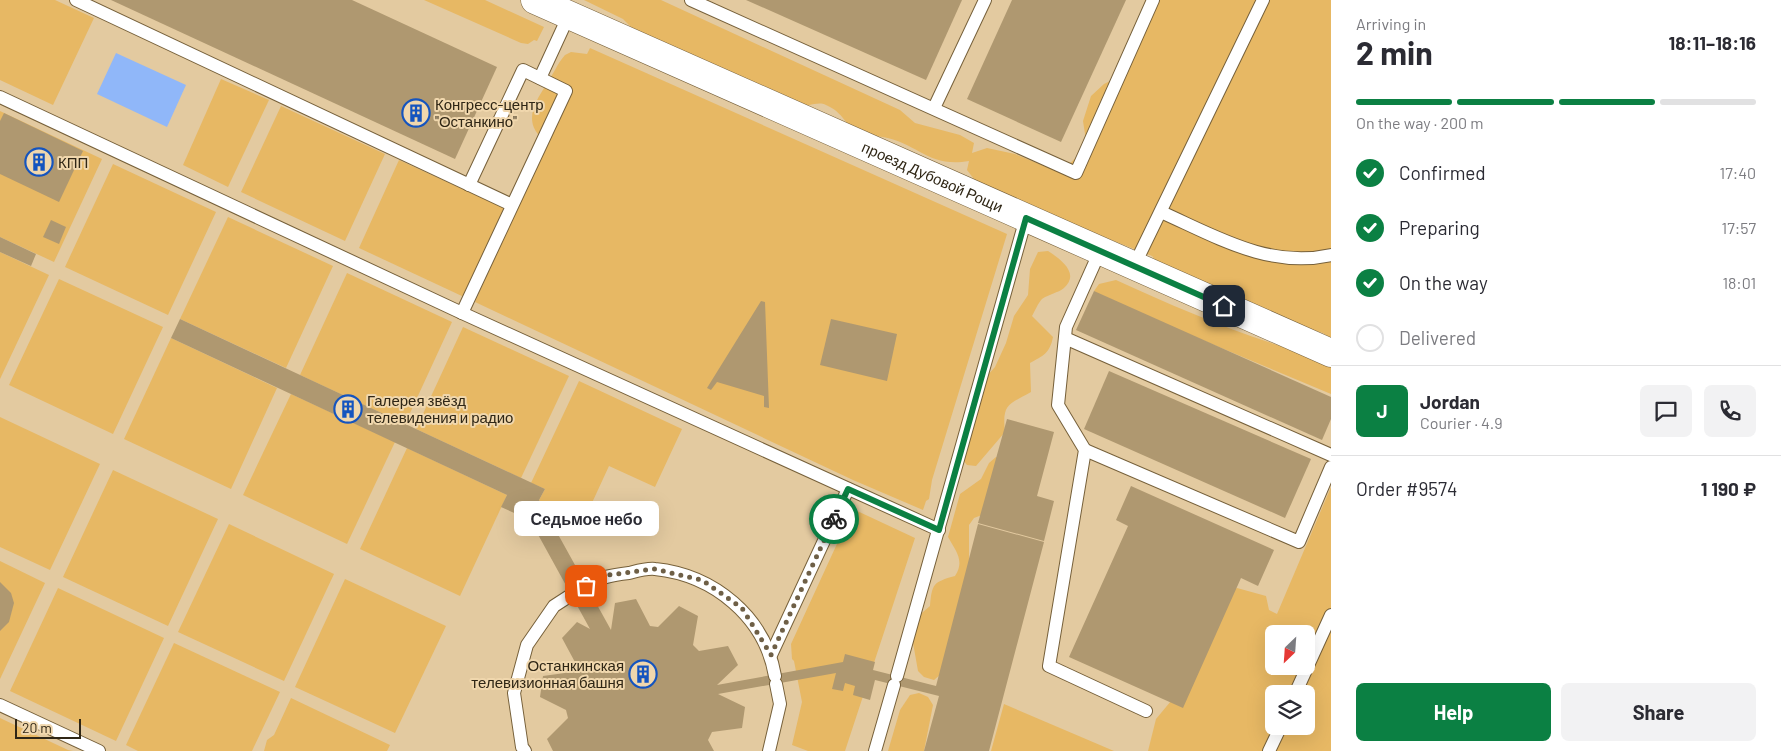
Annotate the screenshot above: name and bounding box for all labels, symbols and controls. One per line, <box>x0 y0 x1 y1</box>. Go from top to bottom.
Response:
text: Arriving in <box>1356 14 1426 33</box>
text: 18:11–18:16 <box>1669 31 1756 54</box>
text: 2 min <box>1356 33 1433 71</box>
place label: Конгресс-центр "Останкино" <box>435 95 544 130</box>
building icon: Конгресс-центр "Останкино" <box>401 98 431 128</box>
text: On the way · 200 m <box>1356 113 1484 132</box>
street label: проезд Дубовой Рощи <box>859 137 1006 215</box>
building icon: КПП <box>24 147 54 177</box>
place label: КПП <box>58 153 88 171</box>
icon: check <box>1356 159 1384 187</box>
text: Confirmed <box>1399 161 1486 184</box>
text: 17:40 <box>1720 163 1756 182</box>
icon: check <box>1356 214 1384 242</box>
text: Preparing <box>1399 216 1480 239</box>
text: 17:57 <box>1722 218 1756 237</box>
icon: check <box>1356 269 1384 297</box>
text: On the way <box>1399 271 1488 294</box>
text: 18:01 <box>1722 273 1756 292</box>
pin <box>1203 285 1245 327</box>
icon: home <box>1210 292 1238 320</box>
text: Delivered <box>1399 326 1476 349</box>
button: chat <box>1640 385 1692 437</box>
button: phone <box>1704 385 1756 437</box>
text: Jordan <box>1420 390 1480 413</box>
place label: Галерея звёзд телевидения и радио <box>367 391 513 426</box>
building icon: Галерея звёзд телевидения и радио <box>333 394 363 424</box>
text: J <box>1376 399 1388 422</box>
text: Courier · 4.9 <box>1420 413 1503 432</box>
text: Order #9574 <box>1356 477 1458 500</box>
text: 1 190 ₽ <box>1701 477 1756 500</box>
courier <box>809 494 859 544</box>
callout: Седьмое небо <box>514 501 658 536</box>
icon: bike <box>820 505 848 533</box>
text: Седьмое небо <box>531 509 642 528</box>
pin <box>565 565 607 607</box>
icon: bag <box>572 572 600 600</box>
north arrow <box>1265 625 1315 675</box>
map controls <box>1265 625 1315 735</box>
place label: Останкинская телевизионная башня <box>471 656 624 691</box>
building icon: Останкинская телевизионная башня <box>628 659 658 689</box>
button: Help <box>1356 683 1551 741</box>
button: Share <box>1561 683 1756 741</box>
button: layers <box>1265 685 1315 735</box>
scale bar <box>15 716 81 739</box>
text: 20 m <box>22 719 52 736</box>

